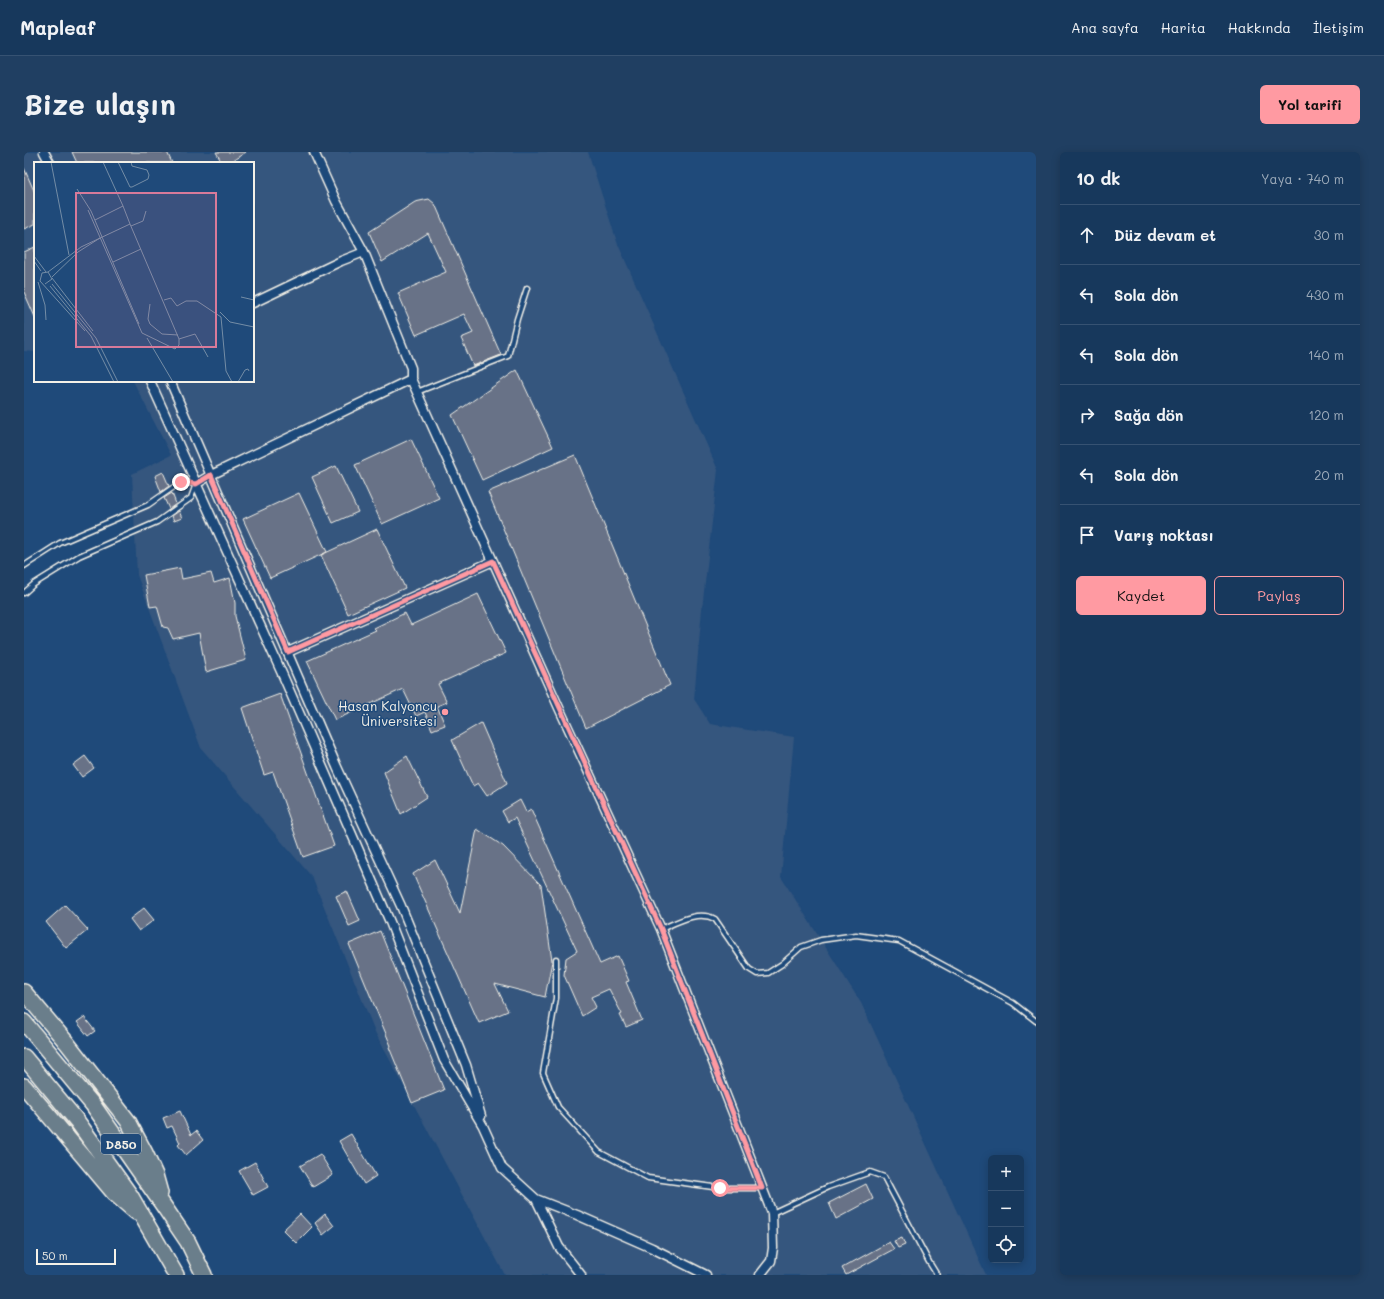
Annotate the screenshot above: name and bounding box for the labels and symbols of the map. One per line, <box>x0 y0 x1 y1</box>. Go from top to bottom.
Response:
inset map <box>34 162 254 382</box>
route end <box>172 473 190 491</box>
place label: Hasan Kalyoncu Üniversitesi <box>338 697 437 729</box>
marker: Hasan Kalyoncu Üniversitesi <box>440 707 450 717</box>
road number: D850 <box>101 1134 141 1154</box>
route start <box>711 1179 729 1197</box>
scale bar <box>36 1247 116 1266</box>

